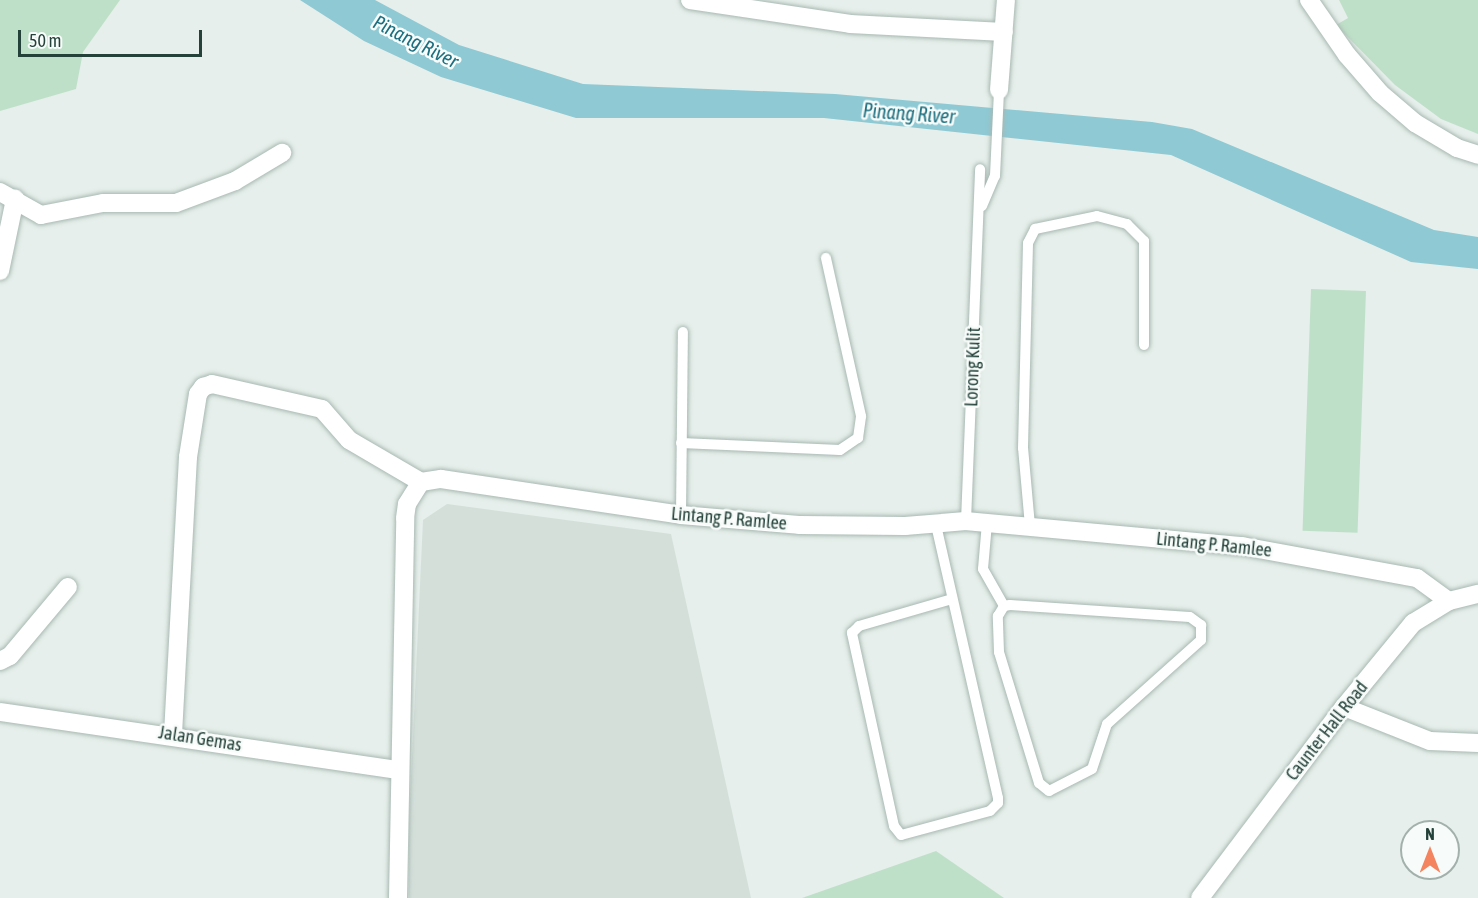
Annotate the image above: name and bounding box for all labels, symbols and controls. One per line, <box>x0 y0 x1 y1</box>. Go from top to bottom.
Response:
water label: Pinang River <box>369 9 463 73</box>
scale bar <box>21 18 206 56</box>
text: 50 m <box>29 30 61 51</box>
water label: Pinang River <box>862 98 956 128</box>
street label: Lorong Kulit <box>961 327 985 407</box>
street label: Lintang P. Ramlee <box>670 503 788 535</box>
street label: Lintang P. Ramlee <box>1155 528 1273 562</box>
street label: Caunter Hall Road <box>1282 677 1372 785</box>
street label: Jalan Gemas <box>157 722 243 756</box>
north arrow <box>1400 820 1460 880</box>
text: N <box>1425 825 1435 843</box>

